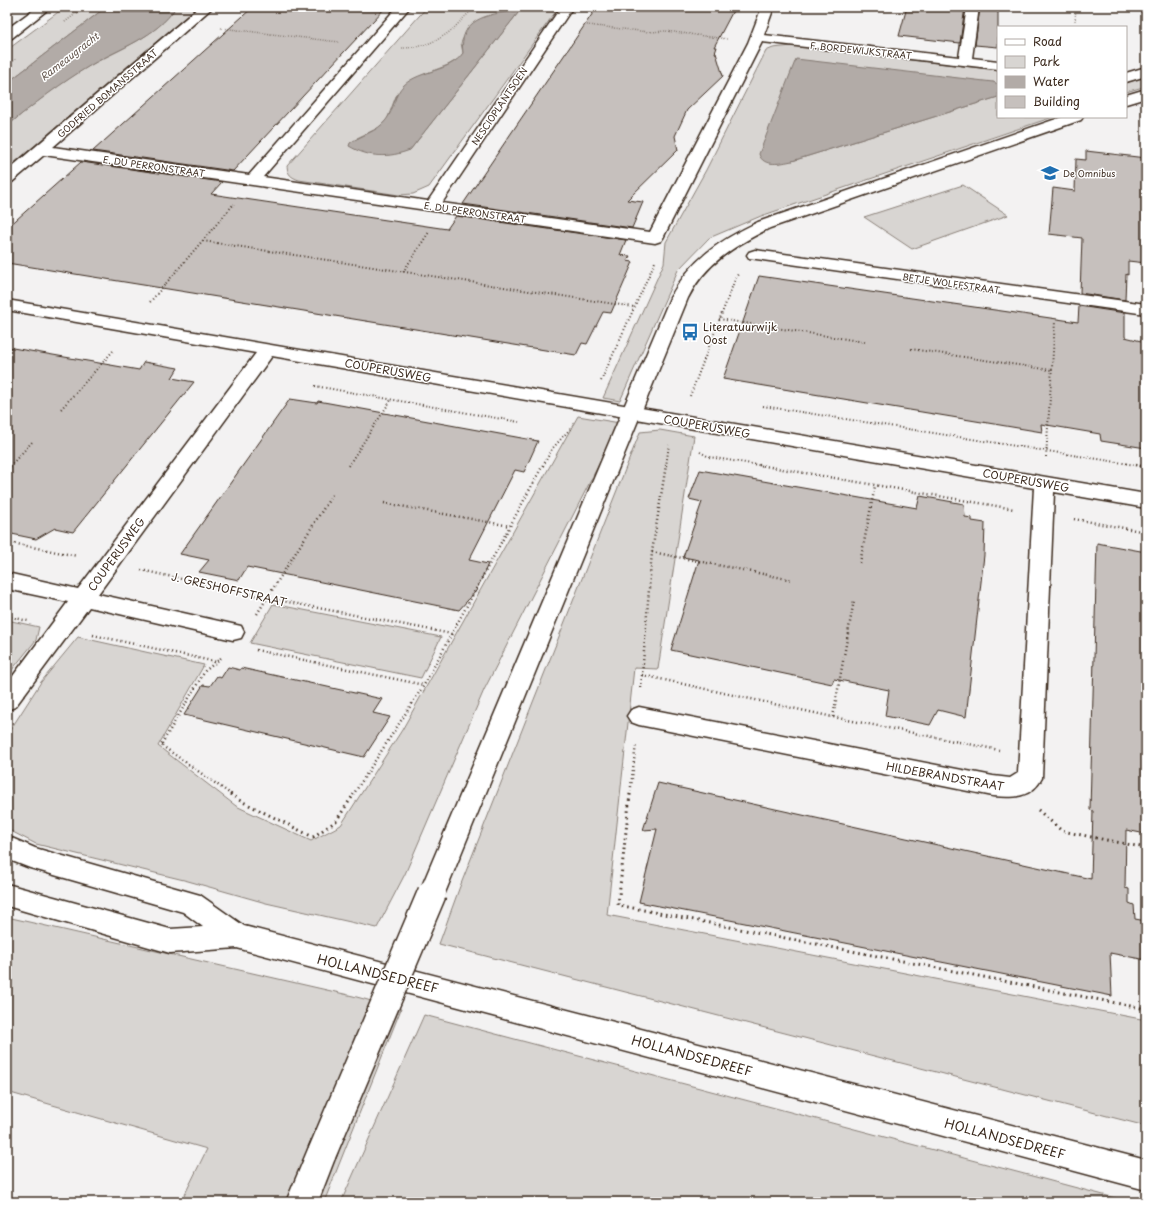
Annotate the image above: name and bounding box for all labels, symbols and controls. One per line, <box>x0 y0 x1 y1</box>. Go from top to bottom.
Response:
legend <box>997 26 1127 118</box>
water label: Rameaugracht <box>37 27 103 84</box>
text: Road <box>1033 32 1062 50</box>
street label: F. BORDEWIJKSTRAAT <box>809 38 913 62</box>
street label: GODFRIED BOMANSSTRAAT <box>54 45 161 141</box>
text: Park <box>1033 52 1060 70</box>
street label: NESCIOPLANTSOEN <box>468 64 530 148</box>
text: Water <box>1033 72 1070 90</box>
text: Building <box>1033 92 1080 110</box>
street label: E. DU PERRONSTRAAT <box>102 152 207 180</box>
school or university icon: De Omnibus <box>1040 163 1060 183</box>
place label: De Omnibus <box>1063 166 1115 180</box>
street label: E. DU PERRONSTRAAT <box>423 198 528 226</box>
street label: BETJE WOLFFSTRAAT <box>901 269 1002 297</box>
place label: Literatuurwijk Oost <box>703 318 778 348</box>
bus stop icon: Literatuurwijk Oost <box>680 322 700 342</box>
street label: COUPERUSWEG <box>343 354 433 386</box>
street label: COUPERUSWEG <box>662 410 752 442</box>
street label: COUPERUSWEG <box>981 464 1071 496</box>
street label: COUPERUSWEG <box>83 513 149 595</box>
street label: J. GRESHOFFSTRAAT <box>170 567 289 611</box>
street label: HILDEBRANDSTRAAT <box>885 757 1006 795</box>
street label: HOLLANDSEDREEF <box>315 949 441 997</box>
street label: HOLLANDSEDREEF <box>629 1030 755 1080</box>
street label: HOLLANDSEDREEF <box>942 1113 1068 1163</box>

